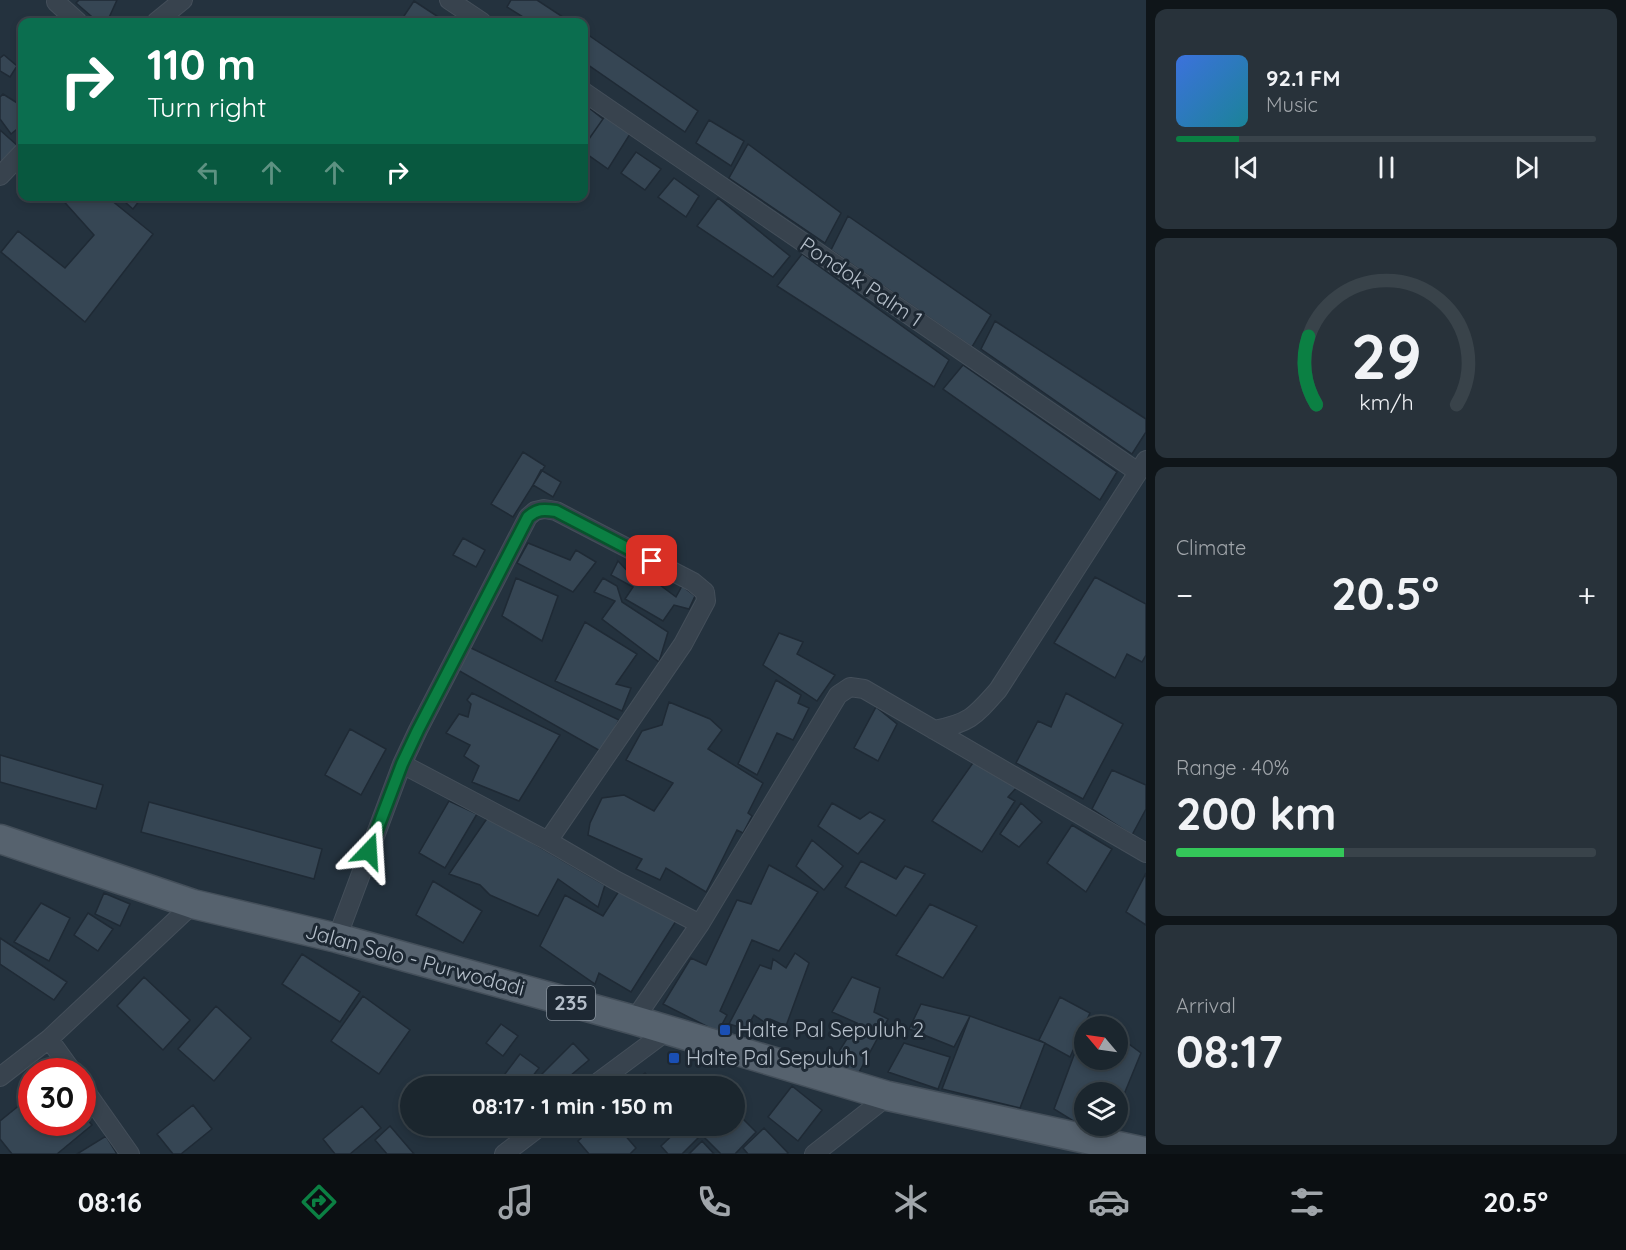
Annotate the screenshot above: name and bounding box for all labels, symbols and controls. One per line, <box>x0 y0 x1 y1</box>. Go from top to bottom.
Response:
text: 110 m <box>147 38 256 91</box>
icon: right <box>48 42 126 120</box>
text: 92.1 FM <box>1266 64 1341 92</box>
text: Turn right <box>147 90 266 124</box>
text: Music <box>1266 92 1318 117</box>
icon: previous <box>1230 151 1263 184</box>
icon: pause <box>1370 151 1403 184</box>
icon: next <box>1510 151 1543 184</box>
icon: left <box>192 156 225 189</box>
icon: ahead <box>255 156 288 189</box>
icon: ahead <box>318 156 351 189</box>
icon: right <box>381 156 414 189</box>
street label: Pondok Palm 1 <box>795 231 928 332</box>
text: 29 <box>1351 317 1421 395</box>
text: km/h <box>1359 389 1413 415</box>
pin <box>626 535 677 586</box>
text: Climate <box>1176 535 1246 560</box>
icon: arrive <box>635 544 668 577</box>
text: 20.5° <box>1331 565 1439 621</box>
text: − <box>1176 574 1193 615</box>
text: + <box>1577 574 1596 615</box>
text: Range · 40% <box>1176 755 1289 780</box>
text: 200 km <box>1176 785 1337 841</box>
position arrow <box>337 819 401 883</box>
street label: Jalan Solo - Purwodadi <box>303 917 528 1001</box>
road number: 235 <box>547 986 595 1020</box>
text: Arrival <box>1176 993 1236 1018</box>
place label: Halte Pal Sepuluh 2 <box>737 1016 924 1042</box>
north arrow <box>1074 1016 1128 1070</box>
map controls <box>1074 1016 1128 1136</box>
marker: Halte Pal Sepuluh 2 <box>718 1023 732 1037</box>
text: 08:17 <box>1176 1023 1283 1079</box>
place label: Halte Pal Sepuluh 1 <box>686 1044 869 1070</box>
marker: Halte Pal Sepuluh 1 <box>667 1051 681 1065</box>
speed limit sign: 30 <box>18 1058 96 1136</box>
button: layers <box>1074 1082 1128 1136</box>
text: 08:17 · 1 min · 150 m <box>472 1092 673 1120</box>
icon: directions <box>298 1181 340 1223</box>
icon: music <box>495 1181 537 1223</box>
icon: phone <box>693 1181 735 1223</box>
icon: climate <box>890 1181 932 1223</box>
icon: car <box>1088 1181 1130 1223</box>
icon: filters <box>1286 1181 1328 1223</box>
text: 08:16 <box>78 1185 142 1219</box>
text: 20.5° <box>1483 1185 1548 1219</box>

